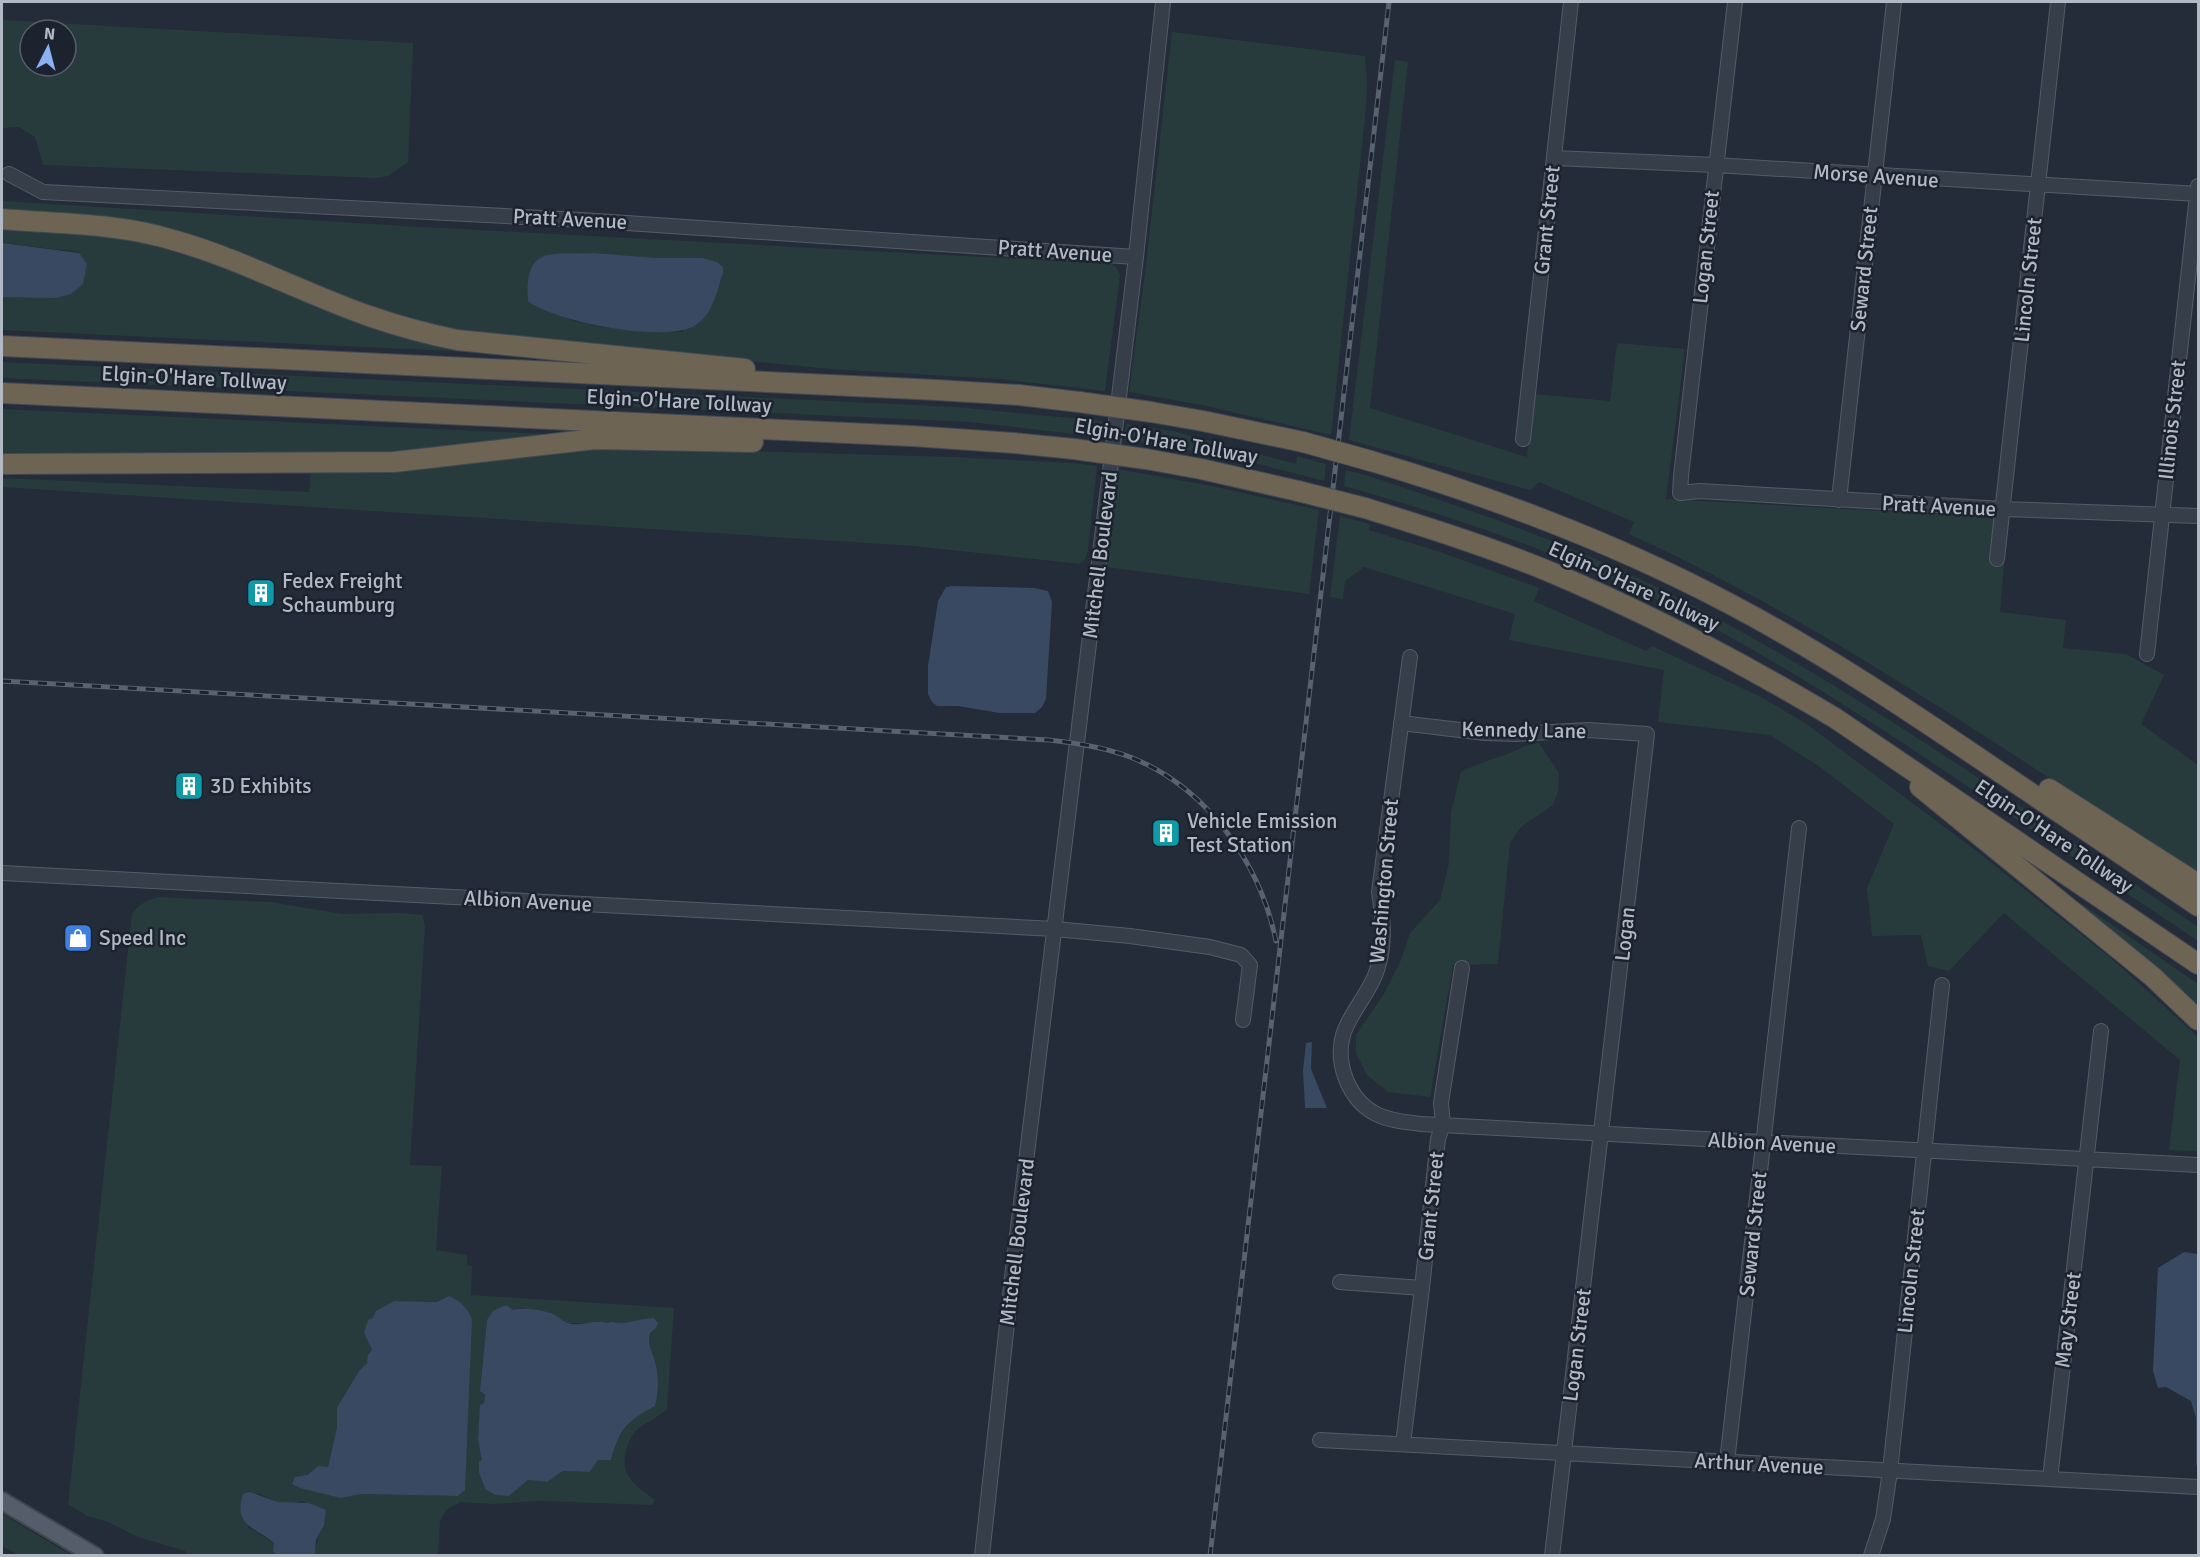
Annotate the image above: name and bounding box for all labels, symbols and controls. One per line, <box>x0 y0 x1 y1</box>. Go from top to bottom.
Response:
north arrow <box>18 18 78 78</box>
text: N <box>43 24 56 45</box>
street label: Morse Avenue <box>1812 159 1940 193</box>
street label: Grant Street <box>1528 164 1566 276</box>
street label: Logan Street <box>1687 189 1725 305</box>
street label: Pratt Avenue <box>512 203 628 235</box>
street label: Seward Street <box>1845 205 1883 333</box>
street label: Lincoln Street <box>2009 216 2047 344</box>
street label: Pratt Avenue <box>997 234 1113 268</box>
street label: Illinois Street <box>2153 359 2191 481</box>
street label: Elgin-O'Hare Tollway <box>101 360 287 396</box>
street label: Elgin-O'Hare Tollway <box>586 383 772 419</box>
street label: Elgin-O'Hare Tollway <box>1072 412 1260 470</box>
street label: Mitchell Boulevard <box>1077 470 1123 640</box>
street label: Pratt Avenue <box>1881 490 1997 522</box>
street label: Elgin-O'Hare Tollway <box>1544 535 1724 637</box>
place label: Fedex Freight Schaumburg <box>282 568 403 618</box>
building icon: Fedex Freight Schaumburg <box>245 577 277 609</box>
street label: Kennedy Lane <box>1461 716 1587 744</box>
building icon: 3D Exhibits <box>173 770 205 802</box>
place label: 3D Exhibits <box>210 773 311 799</box>
street label: Elgin-O'Hare Tollway <box>1970 773 2138 899</box>
street label: Washington Street <box>1364 797 1404 965</box>
place label: Vehicle Emission Test Station <box>1187 808 1337 858</box>
building icon: Vehicle Emission Test Station <box>1150 817 1182 849</box>
street label: Albion Avenue <box>463 885 593 917</box>
street label: Logan <box>1609 906 1641 962</box>
shop icon: Speed Inc <box>62 922 94 954</box>
place label: Speed Inc <box>99 925 186 951</box>
street label: Albion Avenue <box>1707 1127 1837 1159</box>
street label: Grant Street <box>1412 1150 1450 1262</box>
street label: Mitchell Boulevard <box>994 1157 1040 1327</box>
street label: Seward Street <box>1734 1170 1772 1298</box>
street label: Lincoln Street <box>1892 1207 1930 1335</box>
street label: May Street <box>2049 1271 2087 1369</box>
street label: Logan Street <box>1557 1287 1597 1403</box>
street label: Arthur Avenue <box>1694 1448 1824 1480</box>

